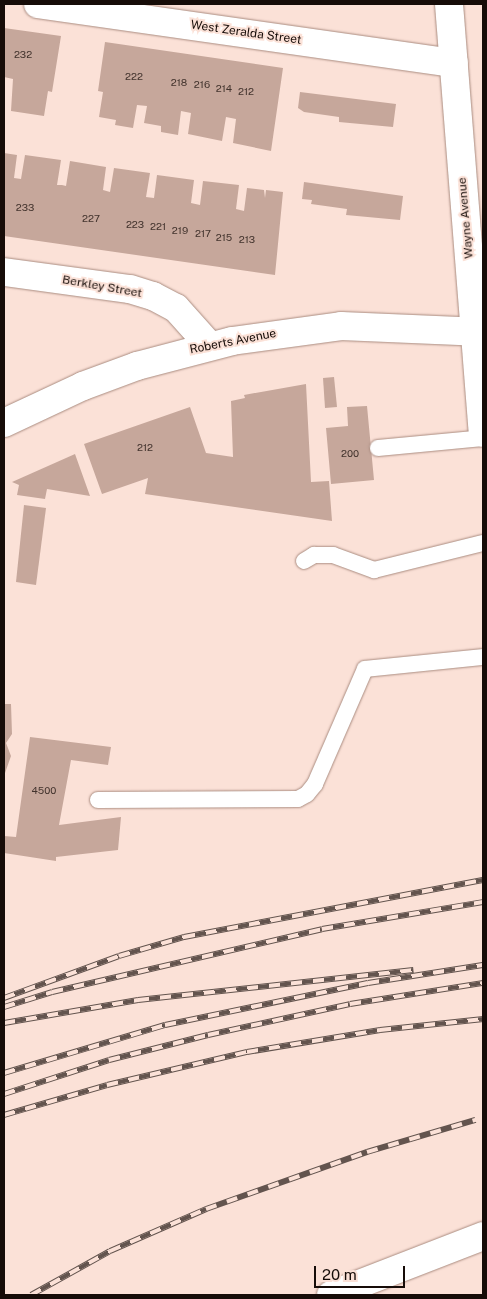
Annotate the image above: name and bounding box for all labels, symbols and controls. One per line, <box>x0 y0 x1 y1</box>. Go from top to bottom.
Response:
street label: West Zeralda Street <box>190 18 302 48</box>
house number: 232 <box>14 49 32 61</box>
house number: 222 <box>125 71 143 83</box>
house number: 218 <box>171 77 187 89</box>
house number: 216 <box>194 79 210 91</box>
house number: 214 <box>216 83 232 95</box>
house number: 212 <box>238 86 254 98</box>
street label: Wayne Avenue <box>455 177 477 259</box>
house number: 233 <box>16 202 34 214</box>
house number: 227 <box>82 213 100 225</box>
house number: 223 <box>126 219 144 231</box>
house number: 221 <box>150 221 166 233</box>
house number: 219 <box>172 225 188 237</box>
house number: 217 <box>195 228 211 240</box>
house number: 215 <box>216 232 232 244</box>
house number: 213 <box>239 234 255 246</box>
street label: Berkley Street <box>61 273 143 301</box>
street label: Roberts Avenue <box>188 327 278 357</box>
house number: 212 <box>137 442 153 454</box>
house number: 200 <box>341 448 359 460</box>
house number: 4500 <box>32 785 56 797</box>
scale bar <box>317 1256 408 1288</box>
text: 20 m <box>322 1266 357 1283</box>

